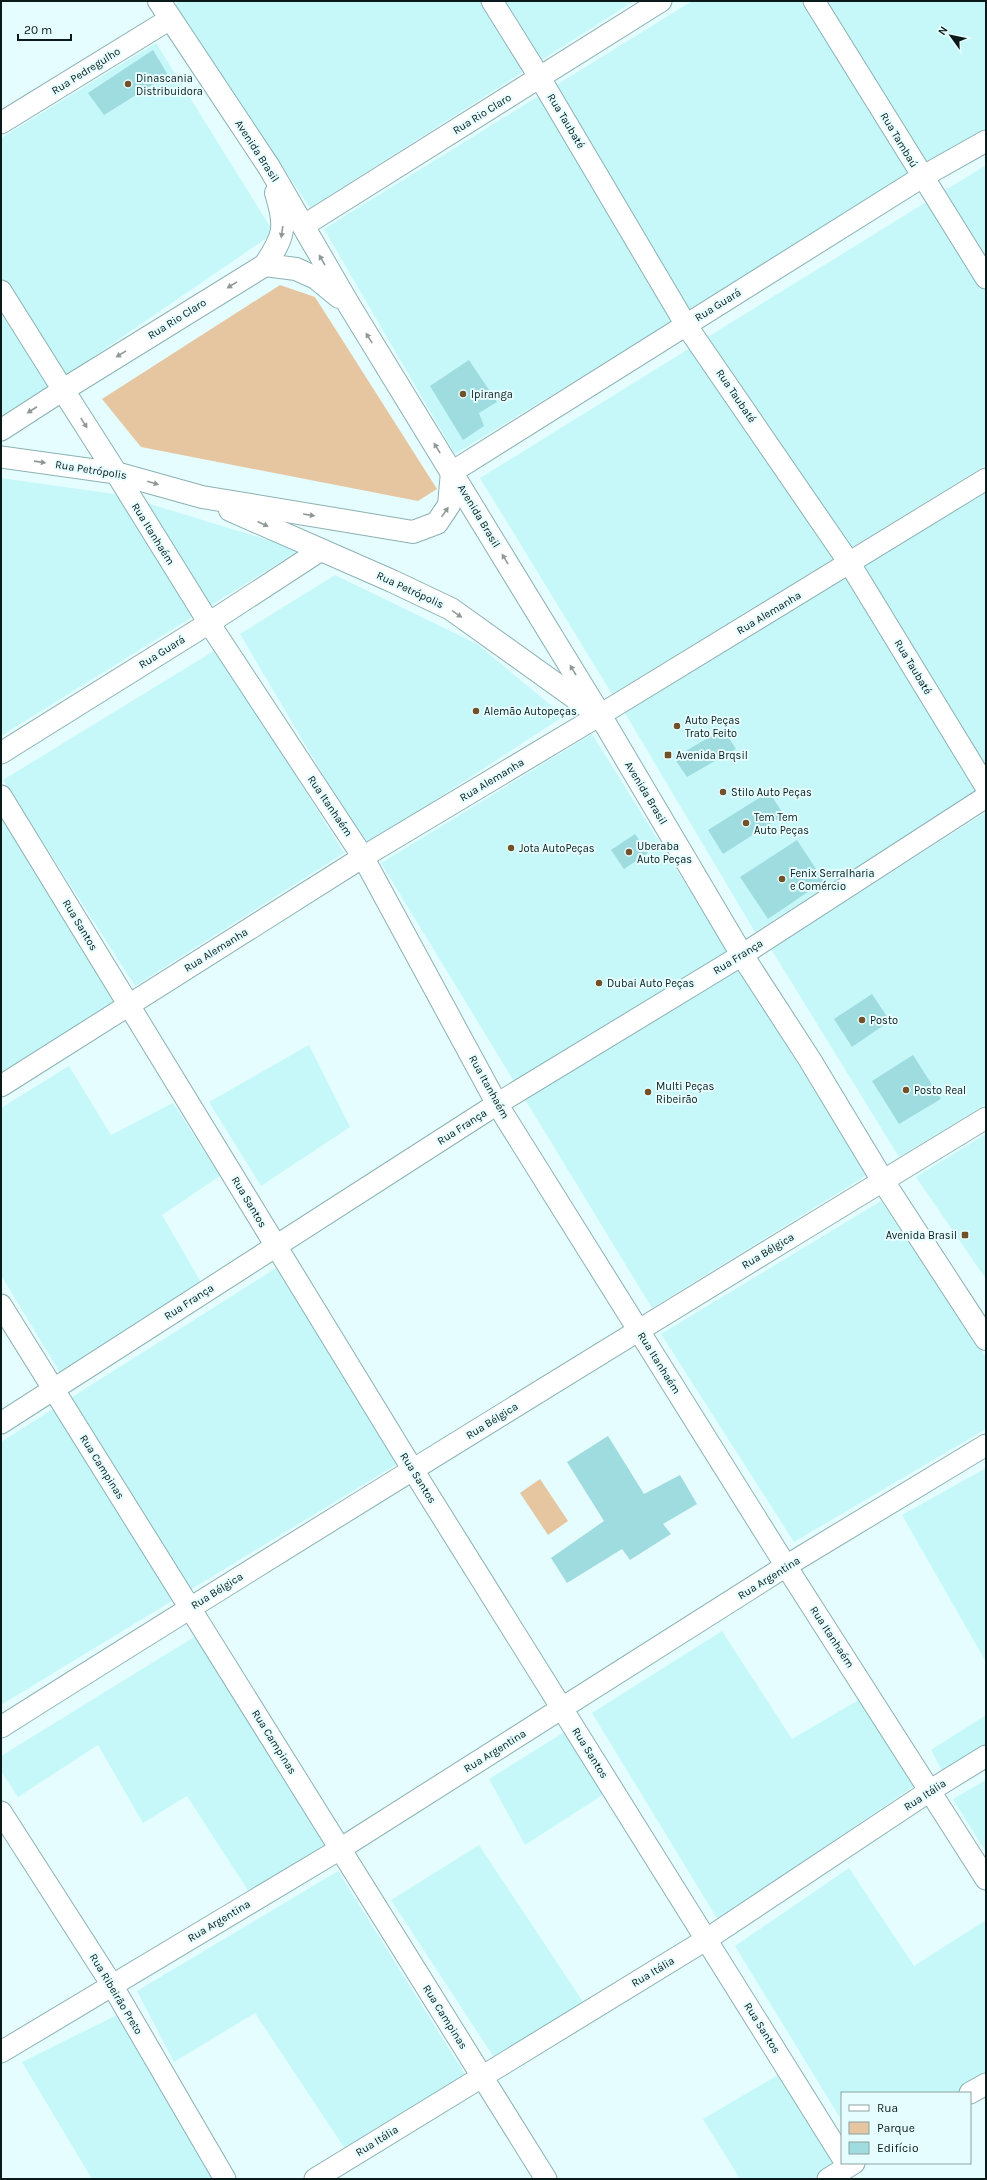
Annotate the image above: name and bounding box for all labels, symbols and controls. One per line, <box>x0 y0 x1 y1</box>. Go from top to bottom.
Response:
scale bar <box>18 16 71 42</box>
north arrow <box>931 16 971 56</box>
text: 20 m <box>24 23 52 37</box>
text: N <box>935 24 951 38</box>
street label: Rua Pedregulho <box>49 45 123 97</box>
place label: Dinascania Distribuidora <box>136 72 203 98</box>
marker: Dinascania Distribuidora <box>123 79 133 89</box>
street label: Rua Rio Claro <box>450 91 514 137</box>
street label: Rua Taubaté <box>545 91 588 151</box>
street label: Rua Tambaú <box>877 110 921 170</box>
street label: Avenida Brasil <box>232 118 282 184</box>
one-way arrow <box>279 226 285 238</box>
one-way arrow <box>319 254 326 265</box>
one-way arrow <box>226 282 238 289</box>
street label: Rua Guará <box>693 286 743 324</box>
street label: Rua Rio Claro <box>145 296 209 342</box>
one-way arrow <box>365 332 372 344</box>
one-way arrow <box>115 350 127 357</box>
street label: Rua Taubaté <box>713 367 759 425</box>
place label: Ipiranga <box>471 388 513 401</box>
marker: Ipiranga <box>458 389 468 399</box>
one-way arrow <box>27 406 37 414</box>
one-way arrow <box>80 418 88 428</box>
one-way arrow <box>434 442 441 454</box>
street label: Rua Petrópolis <box>54 458 128 482</box>
one-way arrow <box>34 459 46 466</box>
one-way arrow <box>147 480 159 486</box>
street label: Avenida Brasil <box>455 482 503 550</box>
street label: Rua Itanhaém <box>129 501 177 567</box>
one-way arrow <box>441 507 449 517</box>
one-way arrow <box>303 512 315 518</box>
one-way arrow <box>258 521 269 527</box>
one-way arrow <box>501 554 509 564</box>
street label: Rua Petrópolis <box>374 569 446 611</box>
street label: Rua Alemanha <box>734 589 804 637</box>
one-way arrow <box>452 610 463 618</box>
street label: Rua Guará <box>137 633 187 671</box>
street label: Rua Taubaté <box>892 637 935 697</box>
one-way arrow <box>569 664 576 676</box>
place label: Alemão Autopeças <box>484 705 577 718</box>
marker: Alemão Autopeças <box>471 706 481 716</box>
place label: Auto Peças Trato Feito <box>685 714 740 740</box>
marker: Auto Peças Trato Feito <box>672 721 682 731</box>
place label: Avenida Brqsil <box>676 749 748 762</box>
marker: Avenida Brqsil <box>663 750 673 760</box>
street label: Rua Alemanha <box>457 756 527 804</box>
street label: Avenida Brasil <box>622 759 670 827</box>
street label: Rua Itanhaém <box>305 773 355 839</box>
place label: Stilo Auto Peças <box>731 786 812 799</box>
marker: Stilo Auto Peças <box>718 787 728 797</box>
place label: Tem Tem Auto Peças <box>754 811 809 837</box>
marker: Tem Tem Auto Peças <box>741 818 751 828</box>
place label: Uberaba Auto Peças <box>637 840 692 866</box>
place label: Jota AutoPeças <box>519 842 595 855</box>
marker: Jota AutoPeças <box>506 843 516 853</box>
marker: Uberaba Auto Peças <box>624 847 634 857</box>
place label: Fenix Serralharia e Comércio <box>790 867 875 893</box>
marker: Fenix Serralharia e Comércio <box>777 874 787 884</box>
street label: Rua Santos <box>60 897 100 953</box>
street label: Rua Alemanha <box>182 925 250 975</box>
street label: Rua França <box>711 937 765 977</box>
place label: Dubai Auto Peças <box>607 977 695 990</box>
marker: Dubai Auto Peças <box>594 978 604 988</box>
place label: Posto <box>870 1014 898 1027</box>
marker: Posto <box>857 1015 867 1025</box>
street label: Rua Itanhaém <box>466 1053 512 1121</box>
place label: Multi Peças Ribeirão <box>656 1080 715 1106</box>
place label: Posto Real <box>914 1084 966 1097</box>
marker: Posto Real <box>901 1085 911 1095</box>
marker: Multi Peças Ribeirão <box>643 1087 653 1097</box>
street label: Rua França <box>435 1106 489 1148</box>
street label: Rua Santos <box>229 1174 269 1230</box>
place label: Avenida Brasil <box>886 1229 957 1242</box>
street label: Rua Bélgica <box>739 1230 797 1272</box>
marker: Avenida Brasil <box>960 1230 970 1240</box>
street label: Rua França <box>162 1281 216 1323</box>
street label: Rua Itanhaém <box>635 1330 683 1396</box>
street label: Rua Bélgica <box>464 1400 520 1442</box>
street label: Rua Campinas <box>77 1432 127 1502</box>
street label: Rua Santos <box>397 1450 439 1506</box>
street label: Rua Argentina <box>736 1554 802 1602</box>
street label: Rua Bélgica <box>189 1570 245 1612</box>
street label: Rua Itanhaém <box>807 1604 857 1670</box>
street label: Rua Campinas <box>249 1707 299 1777</box>
street label: Rua Santos <box>569 1725 611 1781</box>
street label: Rua Argentina <box>462 1727 528 1775</box>
street label: Rua Itália <box>901 1777 949 1813</box>
street label: Rua Argentina <box>185 1897 253 1945</box>
street label: Rua Ribeirão Preto <box>87 1951 145 2037</box>
street label: Rua Itália <box>629 1954 677 1990</box>
street label: Rua Campinas <box>420 1982 470 2052</box>
street label: Rua Santos <box>741 2000 783 2056</box>
legend <box>841 2092 971 2164</box>
text: Rua <box>877 2101 898 2115</box>
text: Parque <box>877 2121 915 2135</box>
street label: Rua Itália <box>353 2123 401 2159</box>
text: Edifício <box>877 2141 918 2155</box>

